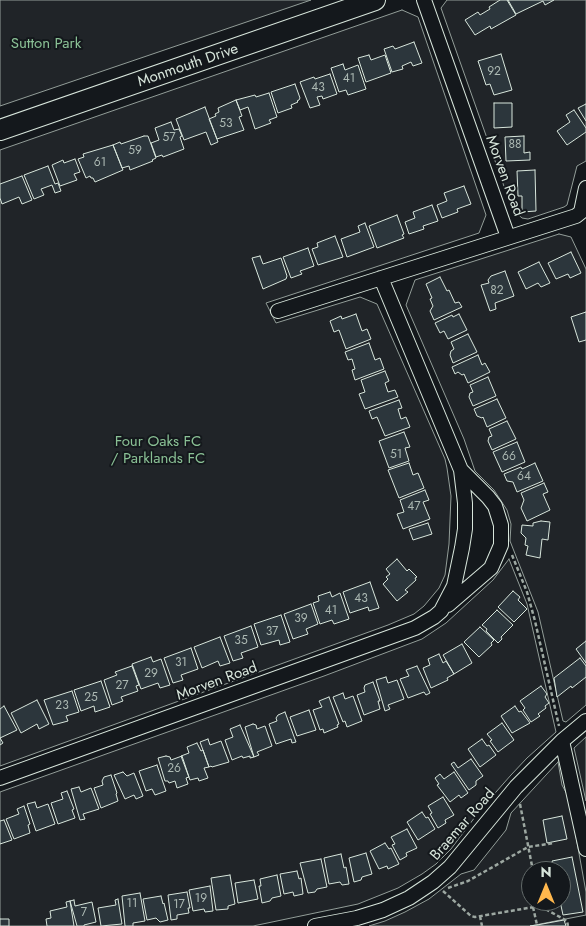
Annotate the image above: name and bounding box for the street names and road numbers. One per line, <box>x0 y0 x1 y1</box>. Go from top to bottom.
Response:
street label: Monmouth Drive <box>135 40 241 92</box>
street label: Morven Road <box>481 133 527 219</box>
street label: Morven Road <box>174 659 260 705</box>
street label: Braemar Road <box>427 785 499 865</box>

